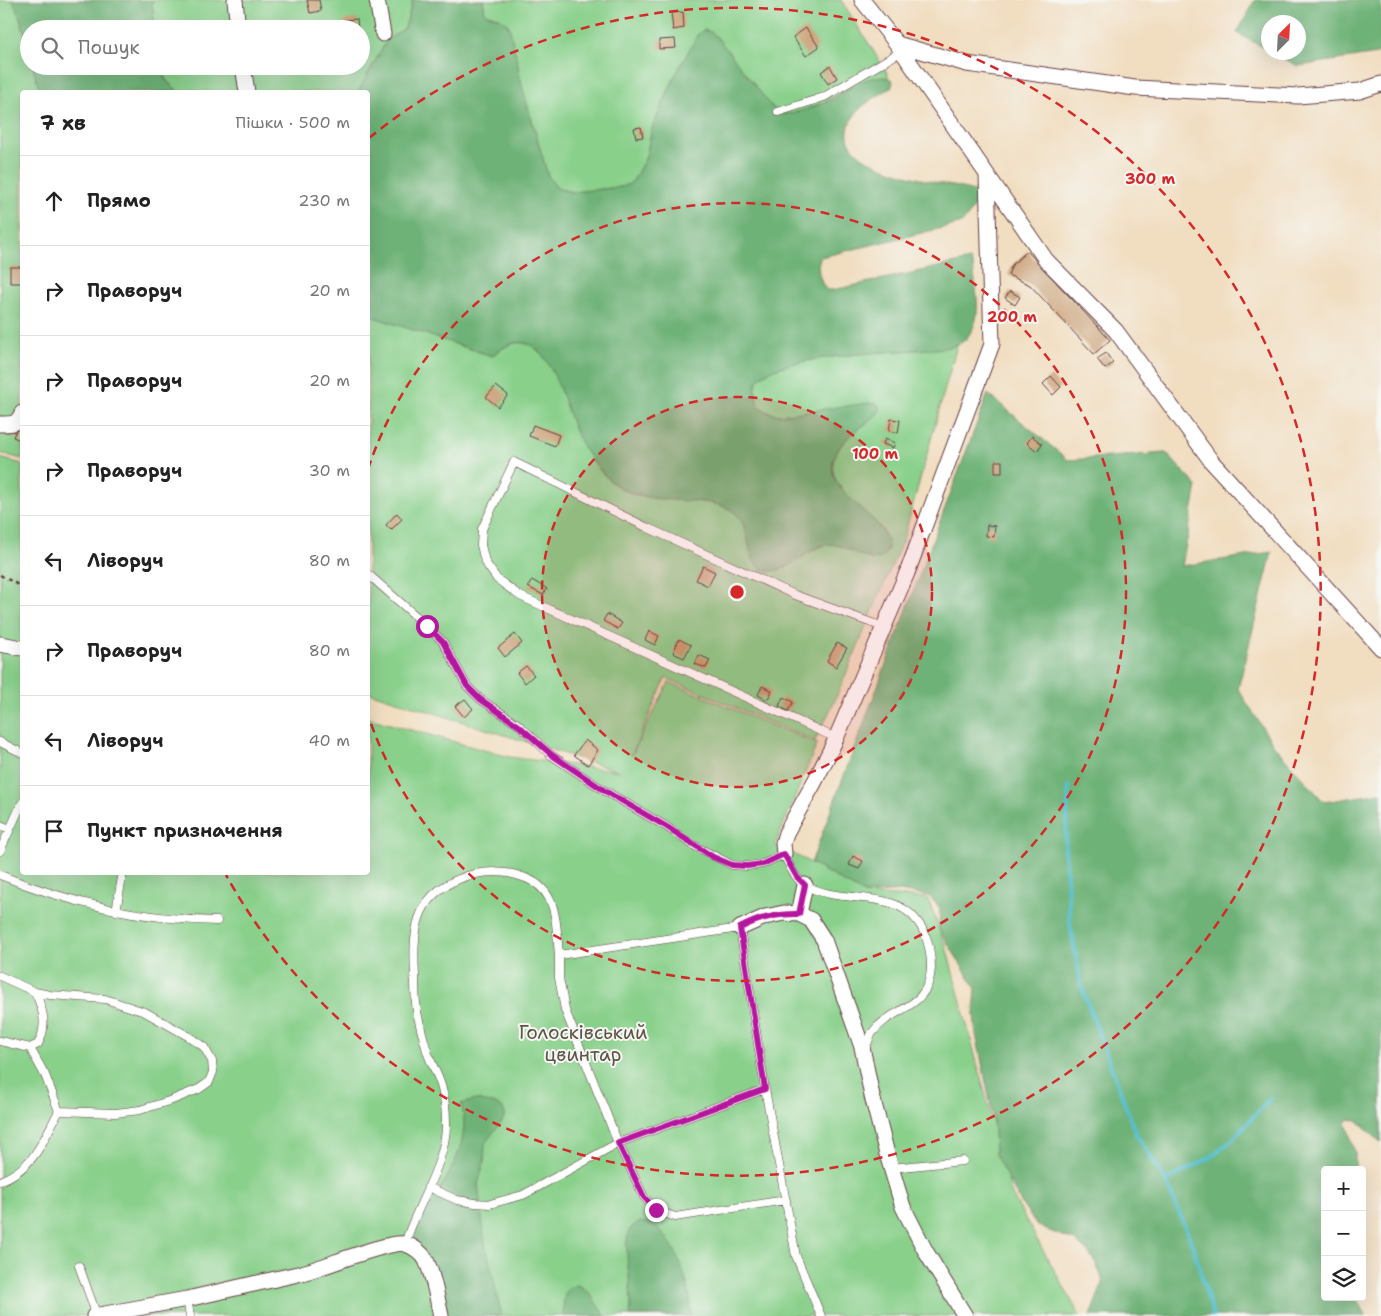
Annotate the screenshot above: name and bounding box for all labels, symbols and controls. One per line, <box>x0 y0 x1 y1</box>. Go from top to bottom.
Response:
north arrow <box>1261 15 1306 60</box>
search box <box>20 20 370 75</box>
icon: search <box>38 34 66 62</box>
text: Пошук <box>78 35 140 60</box>
text: 7 хв <box>40 109 86 137</box>
text: Пішки · 500 m <box>236 112 350 133</box>
text: 300 m <box>1125 169 1175 189</box>
icon: ahead <box>40 187 68 215</box>
text: Прямо <box>87 188 151 213</box>
text: 230 m <box>298 190 350 211</box>
icon: right <box>40 277 68 305</box>
text: Праворуч <box>87 278 182 303</box>
text: 20 m <box>309 280 350 301</box>
text: 200 m <box>987 307 1037 327</box>
icon: right <box>40 367 68 395</box>
text: Праворуч <box>87 368 182 393</box>
text: 20 m <box>309 370 350 391</box>
text: 100 m <box>852 444 898 464</box>
icon: right <box>40 457 68 485</box>
text: Праворуч <box>87 458 182 483</box>
text: 30 m <box>309 460 350 481</box>
icon: left <box>40 547 68 575</box>
text: Ліворуч <box>87 548 163 573</box>
text: 80 m <box>309 550 350 571</box>
centre of rings <box>728 583 746 601</box>
route start <box>416 615 439 638</box>
icon: right <box>40 637 68 665</box>
text: Праворуч <box>87 638 182 663</box>
text: 80 m <box>309 640 350 661</box>
icon: left <box>40 727 68 755</box>
text: Ліворуч <box>87 728 163 753</box>
text: 40 m <box>308 730 350 751</box>
icon: arrive <box>40 817 68 845</box>
text: Пункт призначення <box>87 818 283 843</box>
park label: Голосківський цвинтар <box>519 1020 647 1067</box>
map controls <box>1321 1166 1366 1301</box>
button: + <box>1321 1166 1366 1211</box>
route end <box>645 1199 668 1222</box>
button: − <box>1321 1211 1366 1256</box>
button: layers <box>1321 1256 1366 1301</box>

